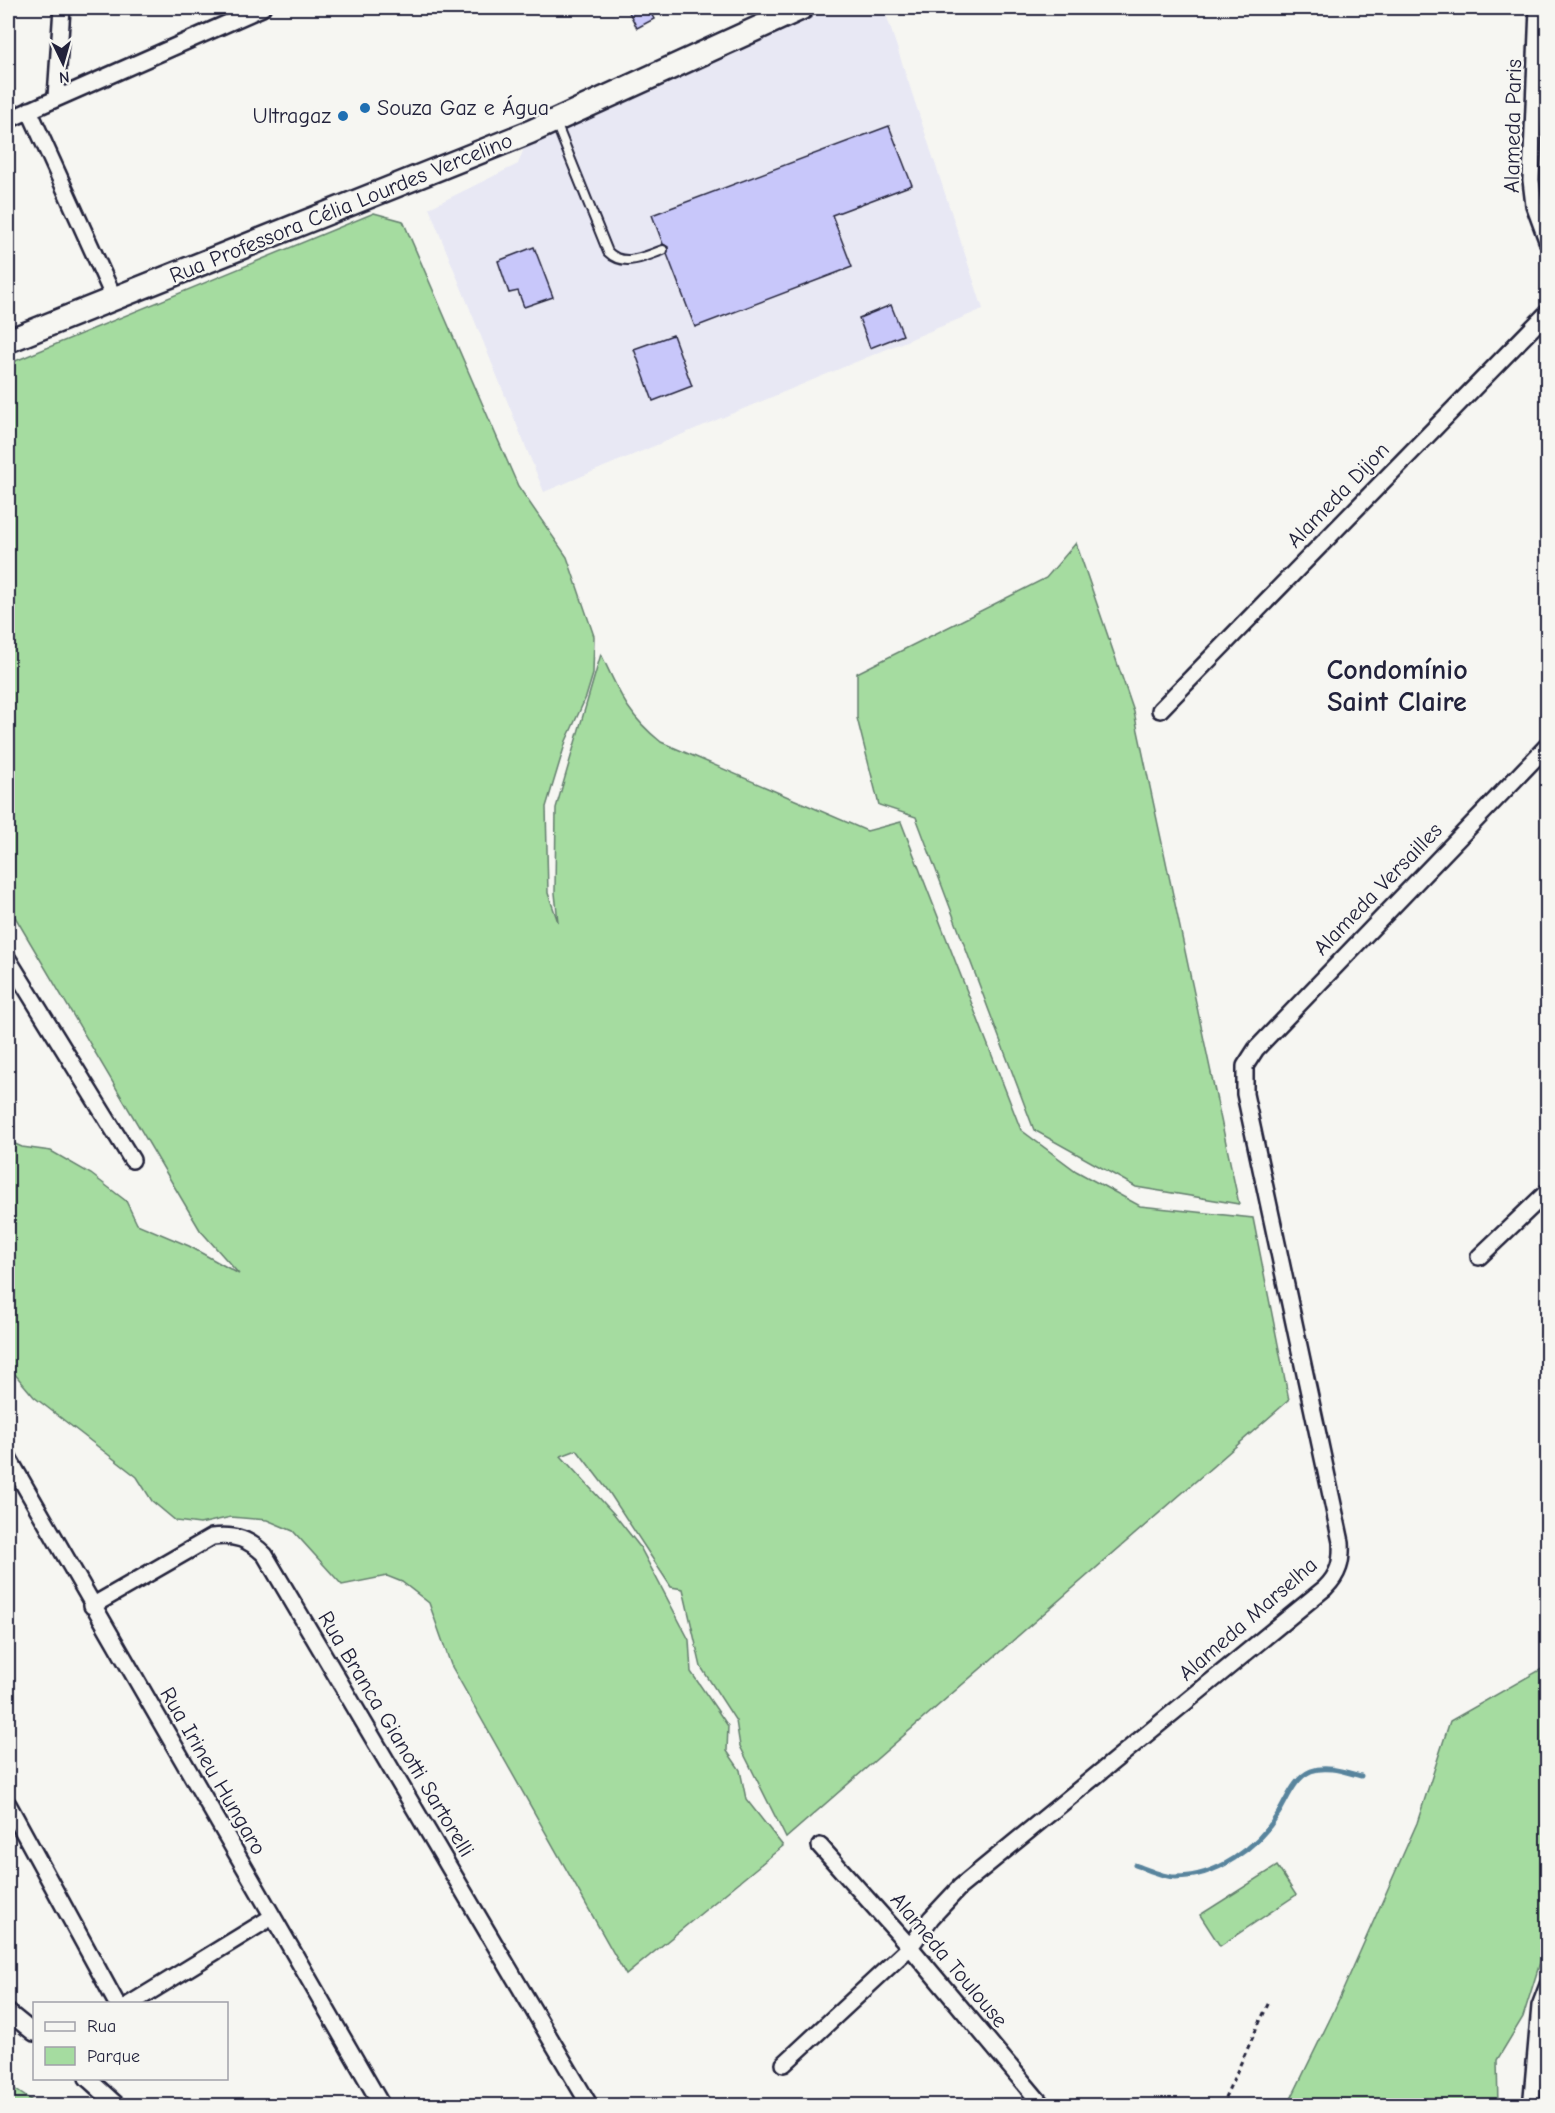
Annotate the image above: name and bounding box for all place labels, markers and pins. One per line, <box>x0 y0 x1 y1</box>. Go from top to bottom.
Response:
place label: Souza Gaz e Água <box>377 95 549 121</box>
marker: Souza Gaz e Água <box>358 101 372 115</box>
place label: Ultragaz <box>252 103 331 129</box>
marker: Ultragaz <box>336 109 350 123</box>

